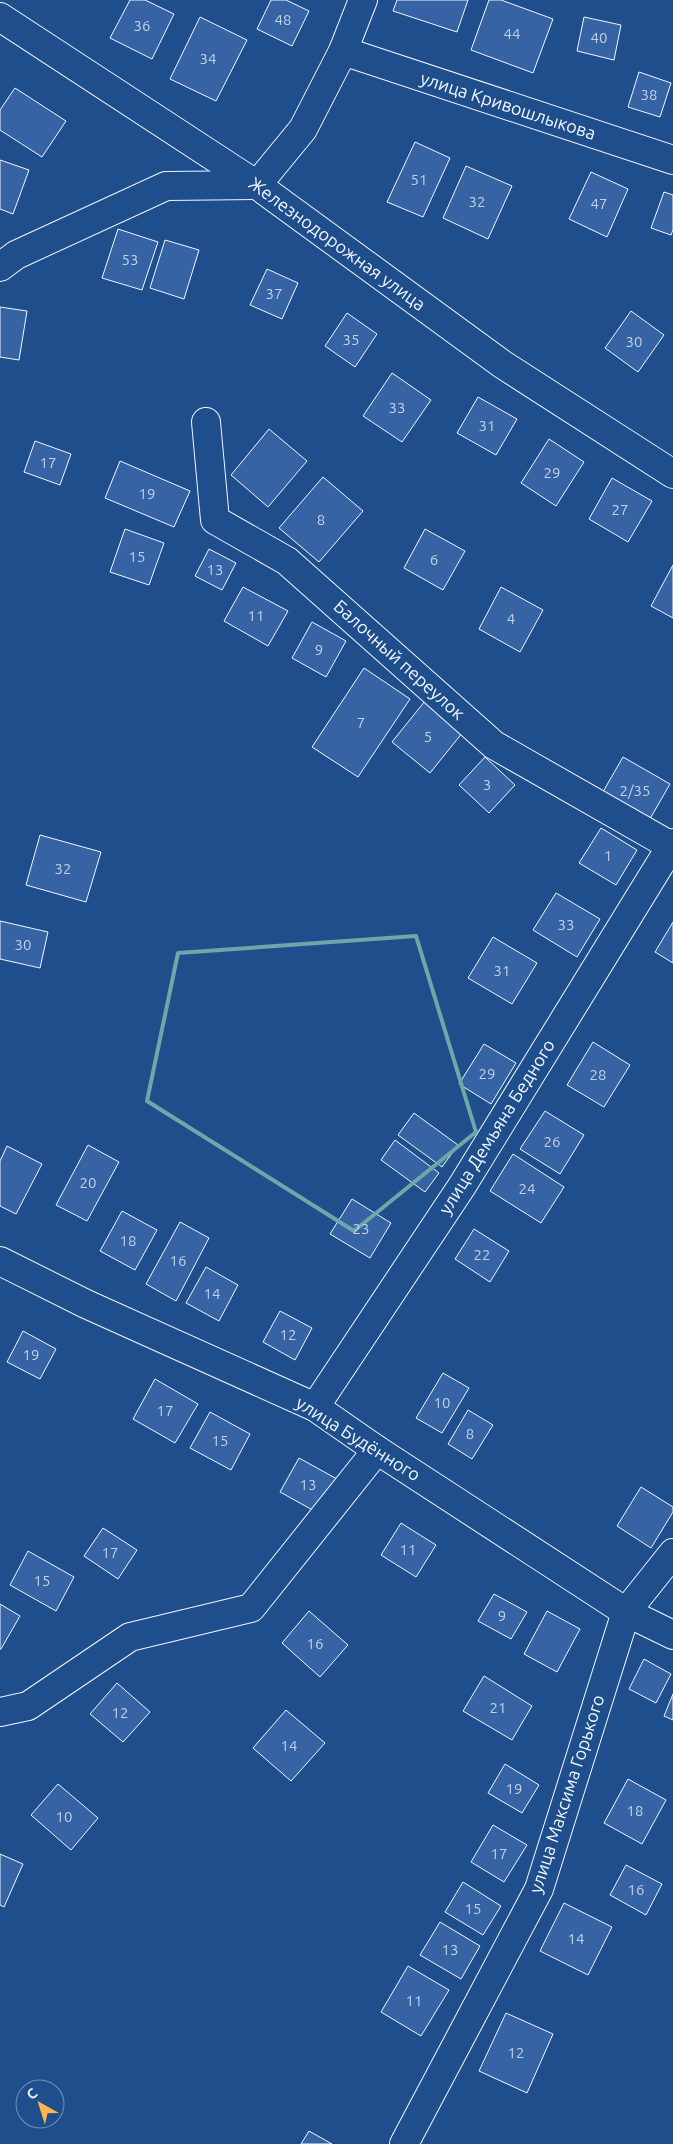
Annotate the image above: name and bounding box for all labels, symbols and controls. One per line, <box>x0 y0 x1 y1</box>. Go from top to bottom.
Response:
house number: 48 <box>275 11 291 28</box>
house number: 36 <box>134 17 150 34</box>
house number: 44 <box>504 25 520 42</box>
house number: 40 <box>591 29 607 46</box>
house number: 34 <box>200 50 216 67</box>
street label: улица Кривошлыкова <box>418 67 598 143</box>
house number: 38 <box>641 86 657 103</box>
house number: 51 <box>411 171 427 188</box>
street label: Железнодорожная улица <box>245 172 430 314</box>
house number: 32 <box>469 193 485 210</box>
house number: 47 <box>591 195 607 212</box>
house number: 53 <box>122 251 138 268</box>
house number: 37 <box>266 285 282 302</box>
house number: 35 <box>343 331 359 348</box>
house number: 30 <box>626 333 642 350</box>
house number: 33 <box>389 399 405 416</box>
house number: 31 <box>479 417 495 434</box>
house number: 17 <box>40 454 56 471</box>
house number: 29 <box>544 464 560 481</box>
house number: 19 <box>139 485 155 502</box>
house number: 27 <box>612 501 628 518</box>
house number: 8 <box>317 511 325 528</box>
house number: 15 <box>129 548 145 565</box>
house number: 6 <box>430 551 438 568</box>
house number: 13 <box>207 561 223 578</box>
street label: Балочный переулок <box>330 595 469 723</box>
house number: 11 <box>248 607 264 624</box>
house number: 4 <box>507 610 515 627</box>
house number: 9 <box>315 641 323 658</box>
house number: 7 <box>357 714 365 731</box>
house number: 5 <box>424 728 432 745</box>
house number: 3 <box>483 776 491 793</box>
house number: 2/35 <box>620 782 650 799</box>
house number: 1 <box>604 847 612 864</box>
house number: 32 <box>55 860 71 877</box>
house number: 33 <box>558 916 574 933</box>
house number: 30 <box>15 936 31 953</box>
house number: 31 <box>494 962 510 979</box>
street label: улица Демьяна Бедного <box>434 1035 558 1218</box>
house number: 29 <box>479 1065 495 1082</box>
house number: 28 <box>590 1066 606 1083</box>
house number: 26 <box>544 1133 560 1150</box>
house number: 20 <box>80 1174 96 1191</box>
house number: 24 <box>519 1180 535 1197</box>
house number: 23 <box>353 1220 369 1237</box>
house number: 18 <box>120 1232 136 1249</box>
house number: 22 <box>474 1246 490 1263</box>
house number: 16 <box>170 1252 186 1269</box>
house number: 14 <box>204 1285 220 1302</box>
house number: 12 <box>280 1326 296 1343</box>
house number: 19 <box>23 1346 39 1363</box>
street label: улица Будённого <box>293 1392 424 1484</box>
house number: 10 <box>434 1394 450 1411</box>
house number: 17 <box>157 1402 173 1419</box>
house number: 8 <box>466 1425 474 1442</box>
house number: 15 <box>212 1432 228 1449</box>
house number: 13 <box>300 1476 316 1493</box>
house number: 11 <box>400 1541 416 1558</box>
house number: 17 <box>102 1544 118 1561</box>
house number: 15 <box>34 1572 50 1589</box>
house number: 9 <box>498 1607 506 1624</box>
house number: 16 <box>307 1635 323 1652</box>
street label: улица Максима Горького <box>524 1692 608 1895</box>
house number: 21 <box>490 1699 506 1716</box>
house number: 12 <box>112 1704 128 1721</box>
house number: 14 <box>281 1737 297 1754</box>
house number: 19 <box>506 1780 522 1797</box>
house number: 18 <box>627 1802 643 1819</box>
house number: 10 <box>56 1808 72 1825</box>
house number: 17 <box>491 1845 507 1862</box>
house number: 16 <box>628 1881 644 1898</box>
house number: 15 <box>465 1900 481 1917</box>
house number: 14 <box>568 1930 584 1947</box>
house number: 13 <box>442 1941 458 1958</box>
house number: 11 <box>406 1992 422 2009</box>
house number: 12 <box>508 2044 524 2061</box>
north arrow <box>15 2079 65 2129</box>
text: С <box>23 2085 40 2103</box>

